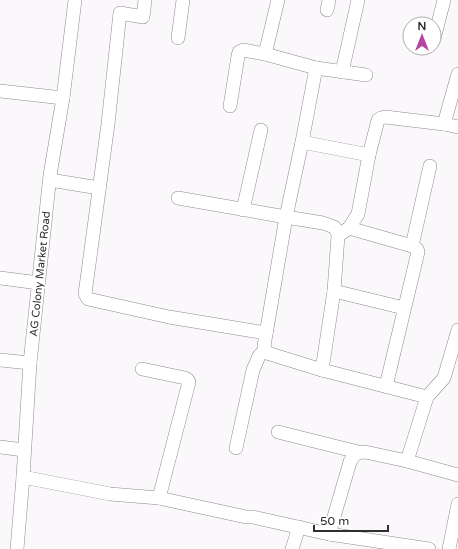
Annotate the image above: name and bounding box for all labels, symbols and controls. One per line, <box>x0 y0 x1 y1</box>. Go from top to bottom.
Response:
north arrow <box>402 16 442 56</box>
text: N <box>418 20 426 33</box>
street label: AG Colony Market Road <box>27 211 53 337</box>
scale bar <box>314 507 388 533</box>
text: 50 m <box>320 514 349 528</box>

